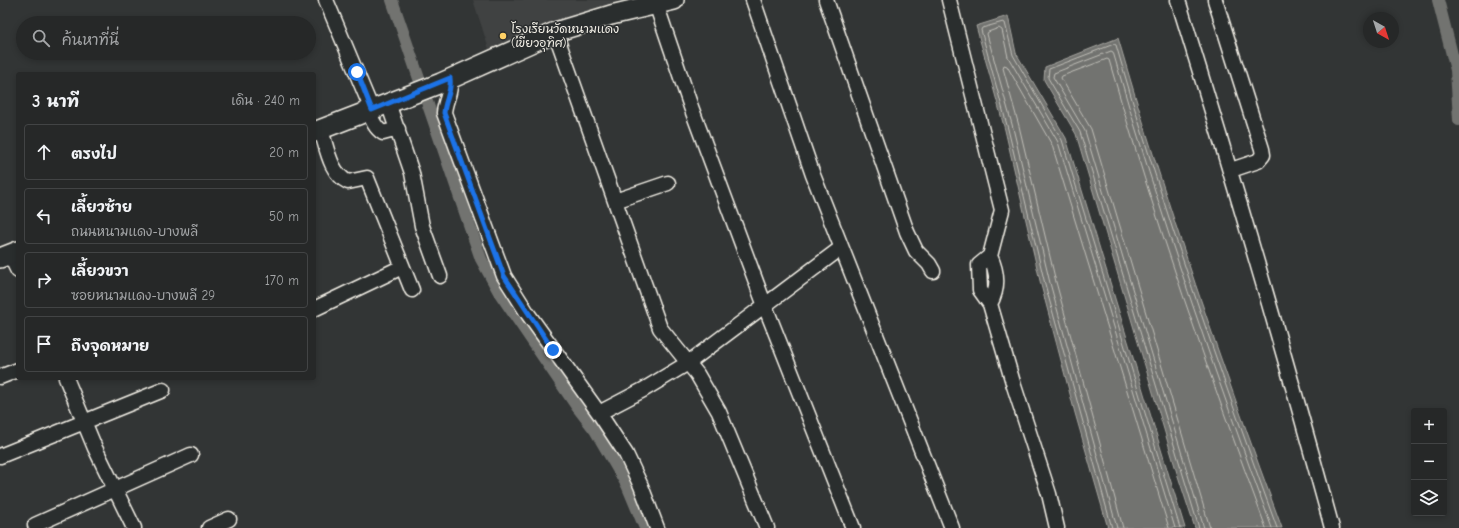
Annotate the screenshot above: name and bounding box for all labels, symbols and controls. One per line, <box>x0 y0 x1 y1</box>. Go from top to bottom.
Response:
north arrow <box>1363 12 1399 48</box>
search box <box>16 16 316 60</box>
place label: โรงเรียนวัดหนามแดง (เขียวอุทิศ) <box>511 21 619 52</box>
icon: search <box>30 27 52 49</box>
text: ค้นหาที่นี่ <box>62 31 119 49</box>
marker: โรงเรียนวัดหนามแดง (เขียวอุทิศ) <box>498 31 508 41</box>
route start <box>348 63 366 81</box>
text: 3 นาที <box>32 92 79 111</box>
text: เดิน · 240 m <box>231 93 300 108</box>
icon: ahead <box>33 141 55 163</box>
text: ตรงไป <box>71 145 117 163</box>
text: 20 m <box>269 145 299 160</box>
text: เลี้ยวซ้าย <box>71 198 132 216</box>
icon: left <box>33 205 55 227</box>
text: 50 m <box>269 209 299 224</box>
text: ถนนหนามแดง-บางพลี <box>71 224 198 239</box>
text: เลี้ยวขวา <box>71 262 129 280</box>
icon: right <box>33 269 55 291</box>
text: 170 m <box>265 273 299 288</box>
text: ซอยหนามแดง-บางพลี 29 <box>71 288 215 303</box>
icon: arrive <box>33 333 55 355</box>
text: ถึงจุดหมาย <box>71 337 149 355</box>
route end <box>544 341 562 359</box>
map controls <box>1411 408 1447 516</box>
button: + <box>1411 408 1447 444</box>
button: − <box>1411 444 1447 480</box>
button: layers <box>1411 480 1447 516</box>

